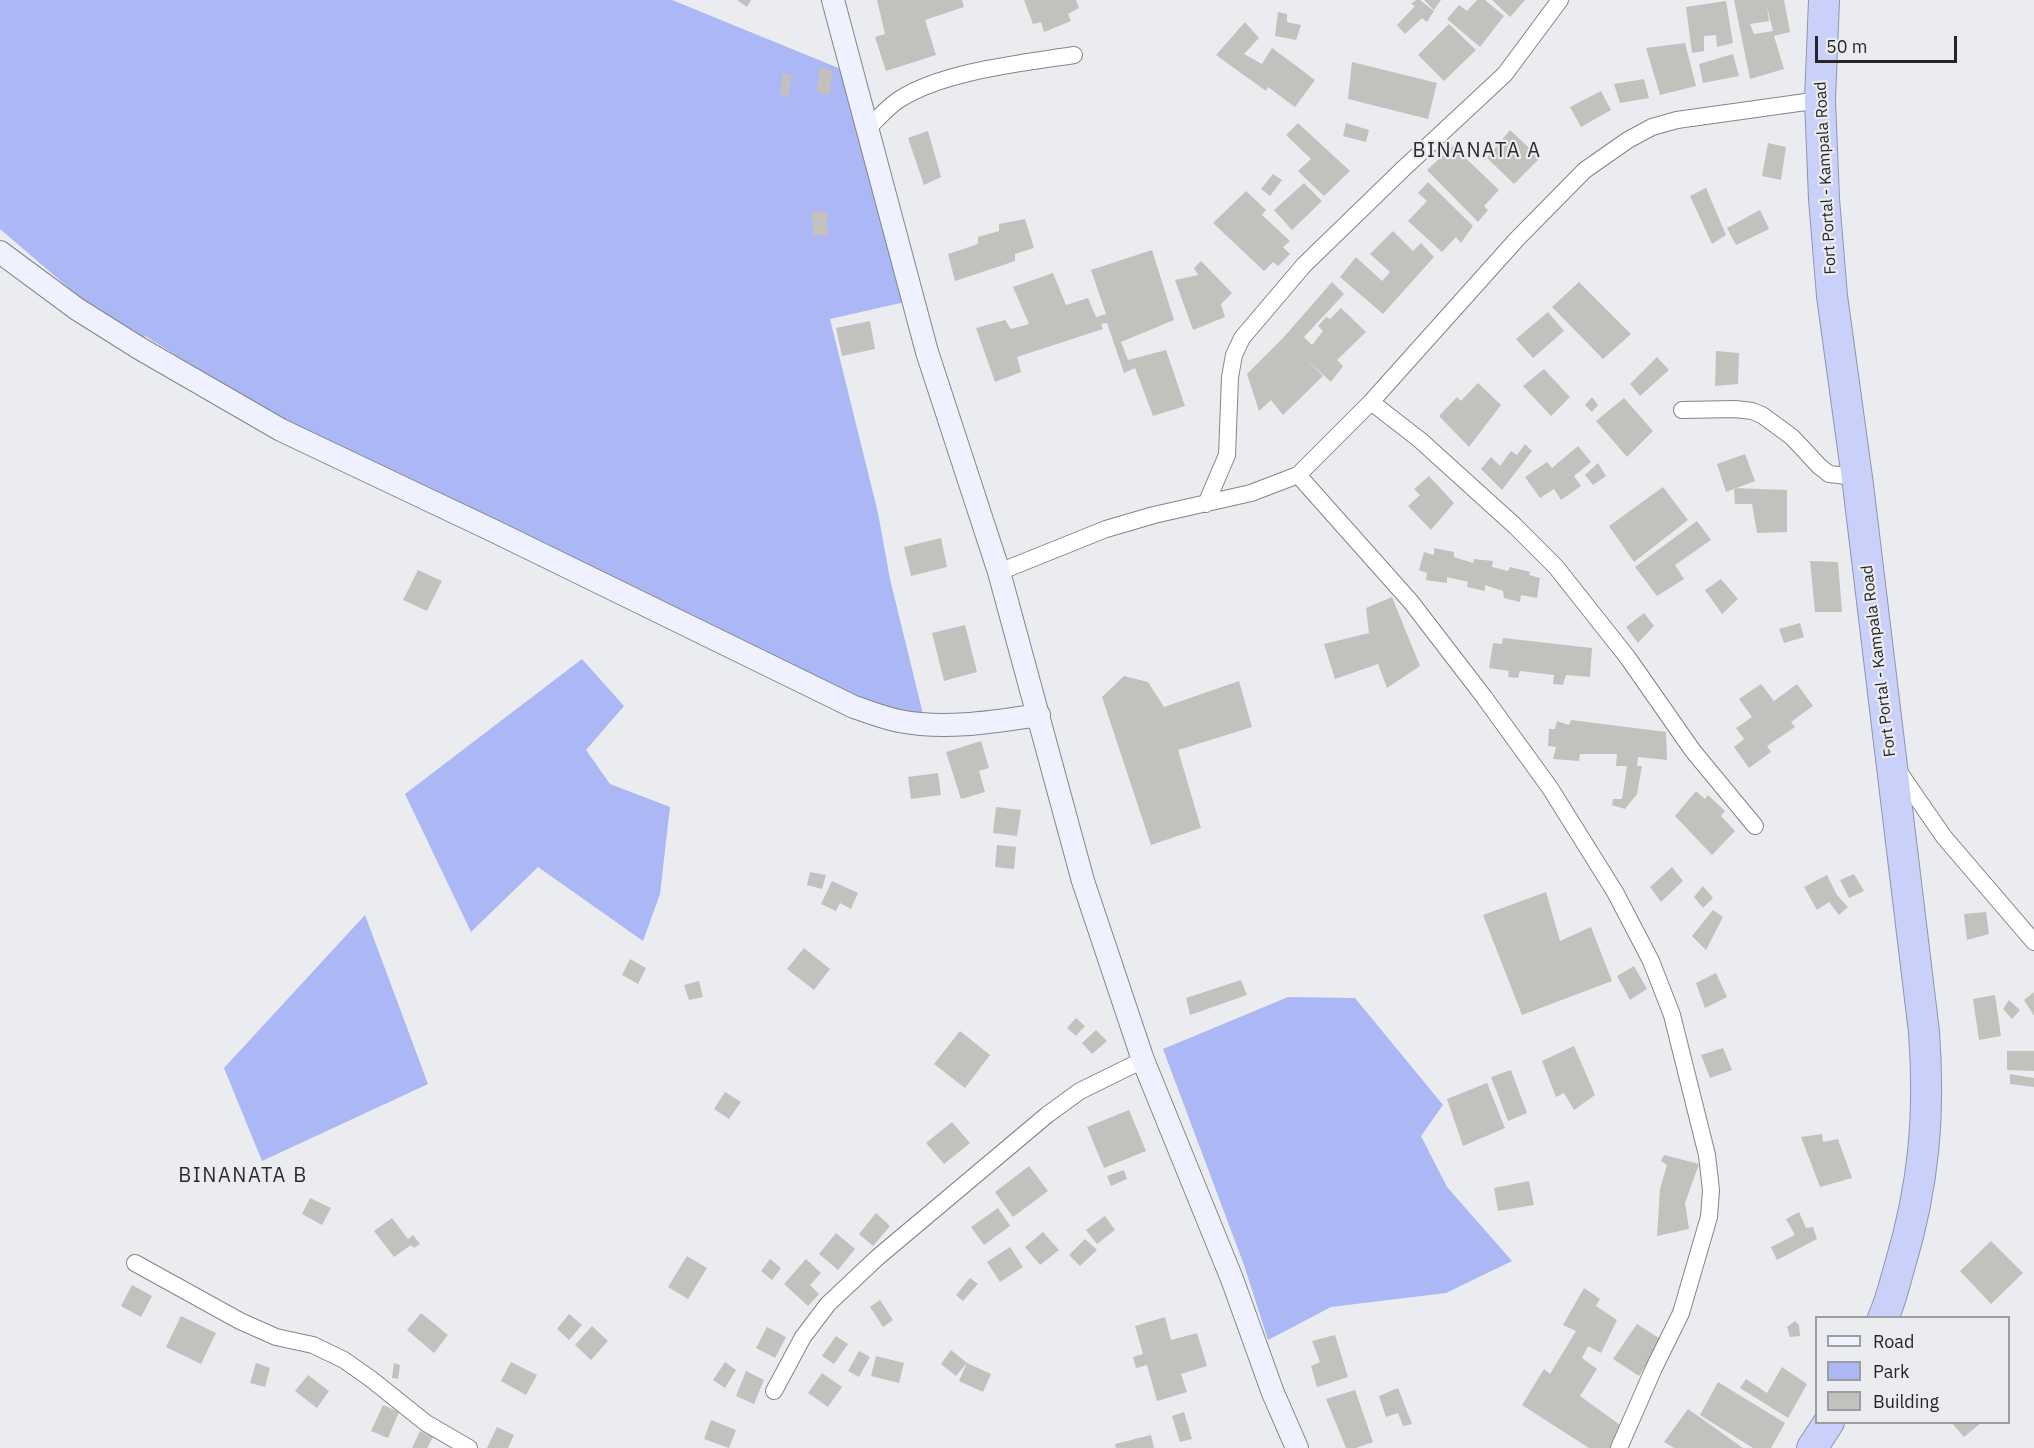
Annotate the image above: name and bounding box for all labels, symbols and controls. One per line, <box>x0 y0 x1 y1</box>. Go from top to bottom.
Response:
scale bar <box>1818 24 1960 62</box>
text: 50 m <box>1826 35 1868 58</box>
street label: Fort Portal - Kampala Road <box>1811 81 1841 275</box>
district label: BINANATA A <box>1412 139 1542 163</box>
street label: Fort Portal - Kampala Road <box>1858 564 1900 758</box>
district label: BINANATA B <box>178 1164 308 1188</box>
legend <box>1815 1316 2010 1424</box>
text: Road <box>1873 1330 1914 1353</box>
text: Park <box>1873 1360 1909 1383</box>
text: Building <box>1873 1390 1939 1413</box>

